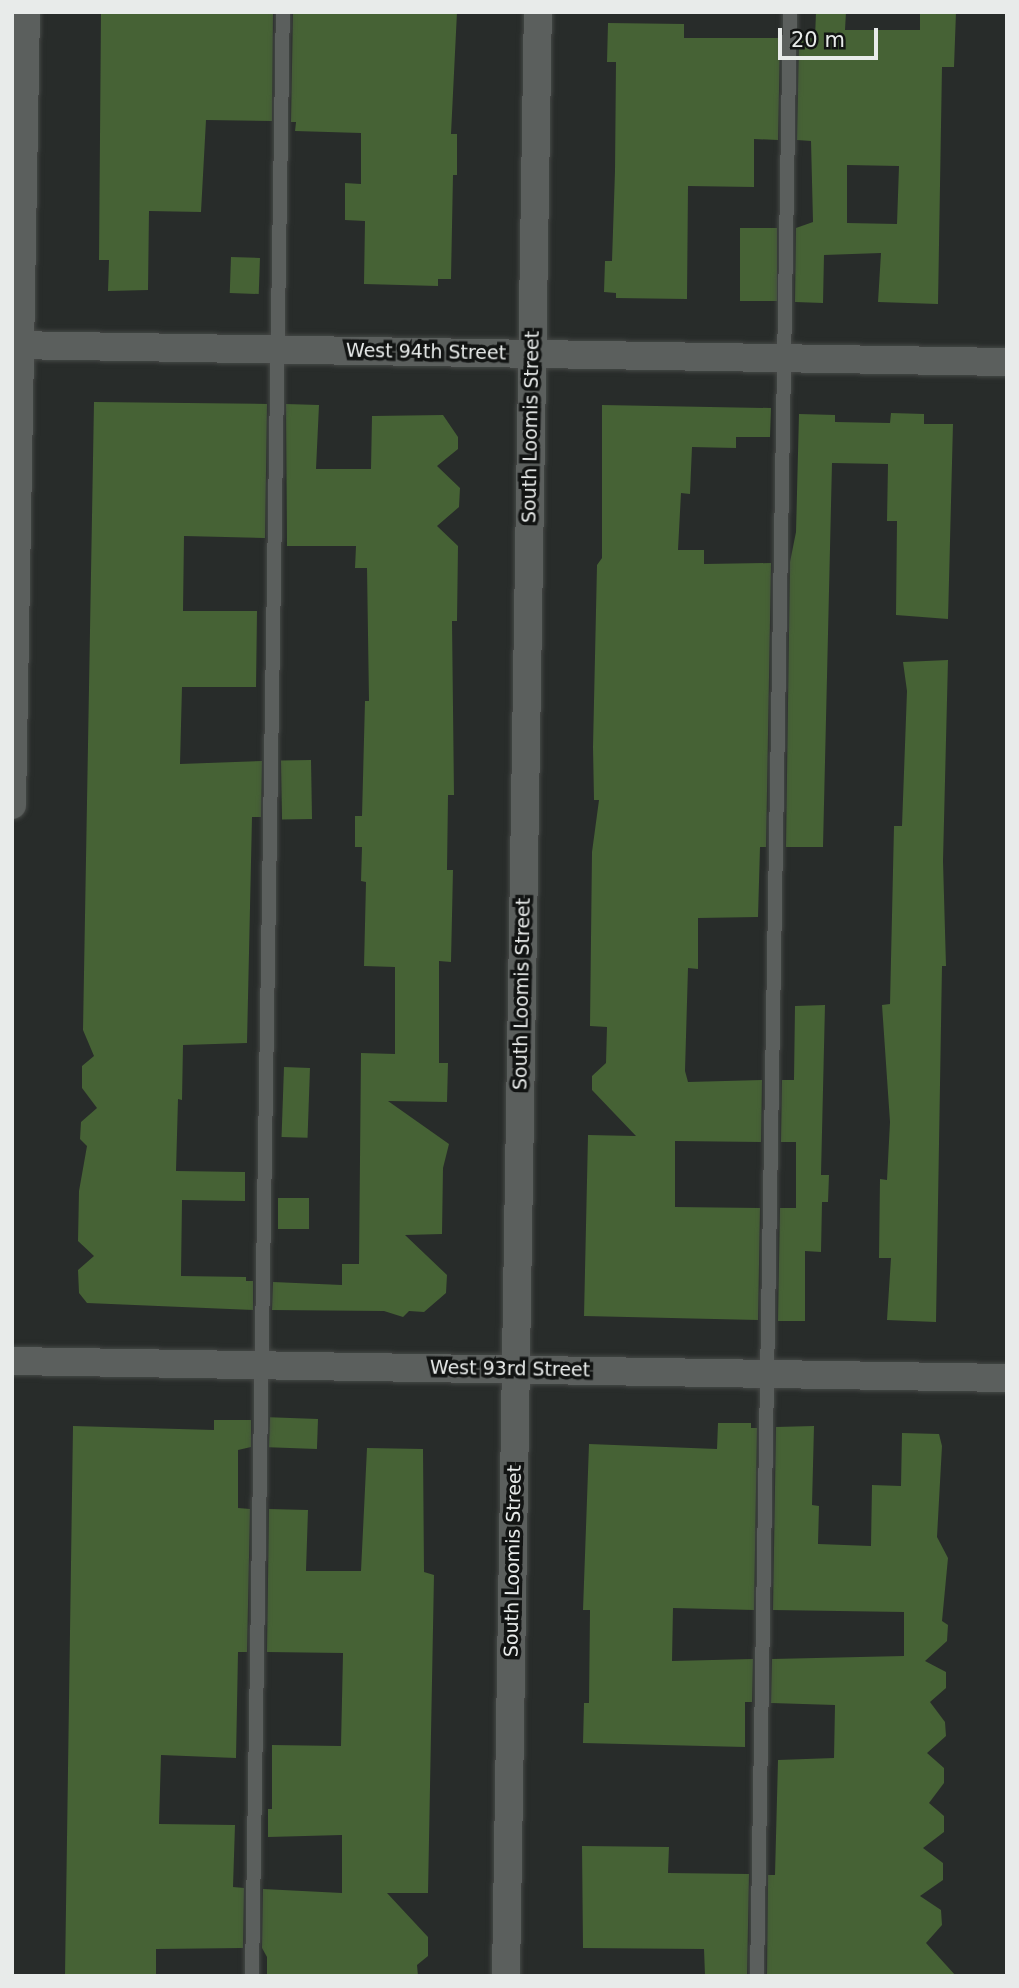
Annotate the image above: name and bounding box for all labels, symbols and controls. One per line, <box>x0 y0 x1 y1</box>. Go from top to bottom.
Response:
scale bar <box>781 14 881 58</box>
text: 20 m <box>791 28 845 52</box>
street label: South Loomis Street <box>518 331 544 523</box>
street label: West 94th Street <box>346 339 506 365</box>
street label: South Loomis Street <box>509 898 535 1090</box>
street label: West 93rd Street <box>430 1356 590 1382</box>
street label: South Loomis Street <box>500 1465 526 1657</box>

